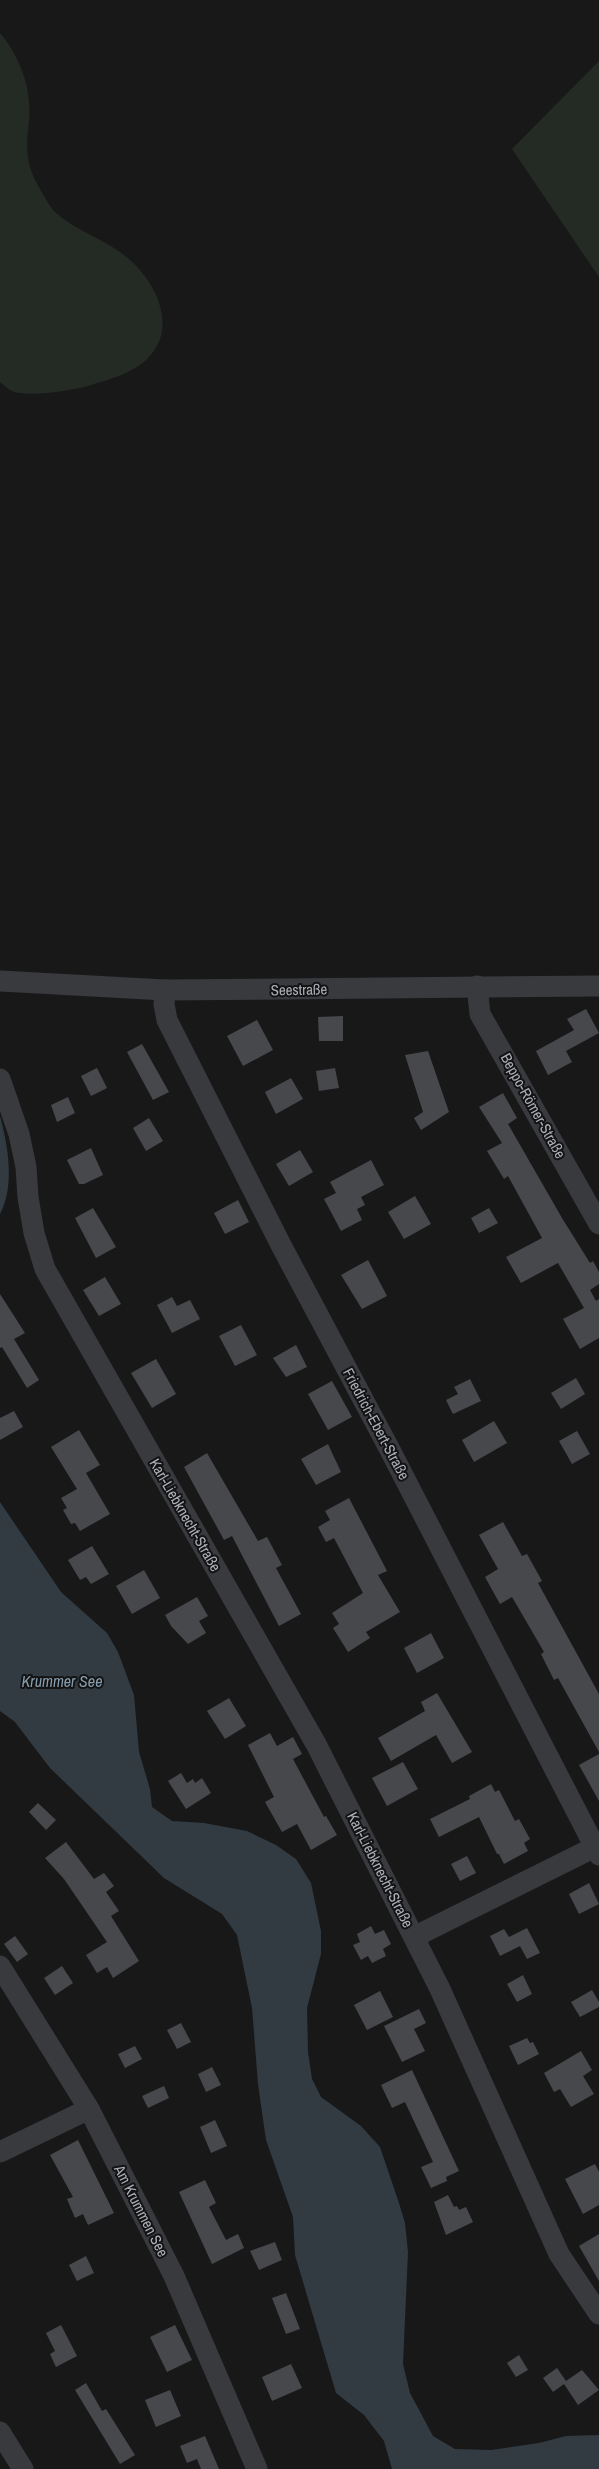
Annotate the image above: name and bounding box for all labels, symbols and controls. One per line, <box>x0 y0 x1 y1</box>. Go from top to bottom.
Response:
street label: Seestraße <box>270 979 328 1000</box>
street label: Beppo-Römer-Straße <box>496 1049 571 1162</box>
street label: Friedrich-Ebert-Straße <box>338 1364 415 1483</box>
street label: Karl-Liebknecht-Straße <box>145 1454 226 1575</box>
water label: Krummer See <box>22 1670 102 1692</box>
street label: Karl-Liebknecht-Straße <box>342 1808 419 1931</box>
street label: Am Krummen See <box>109 2160 174 2260</box>

